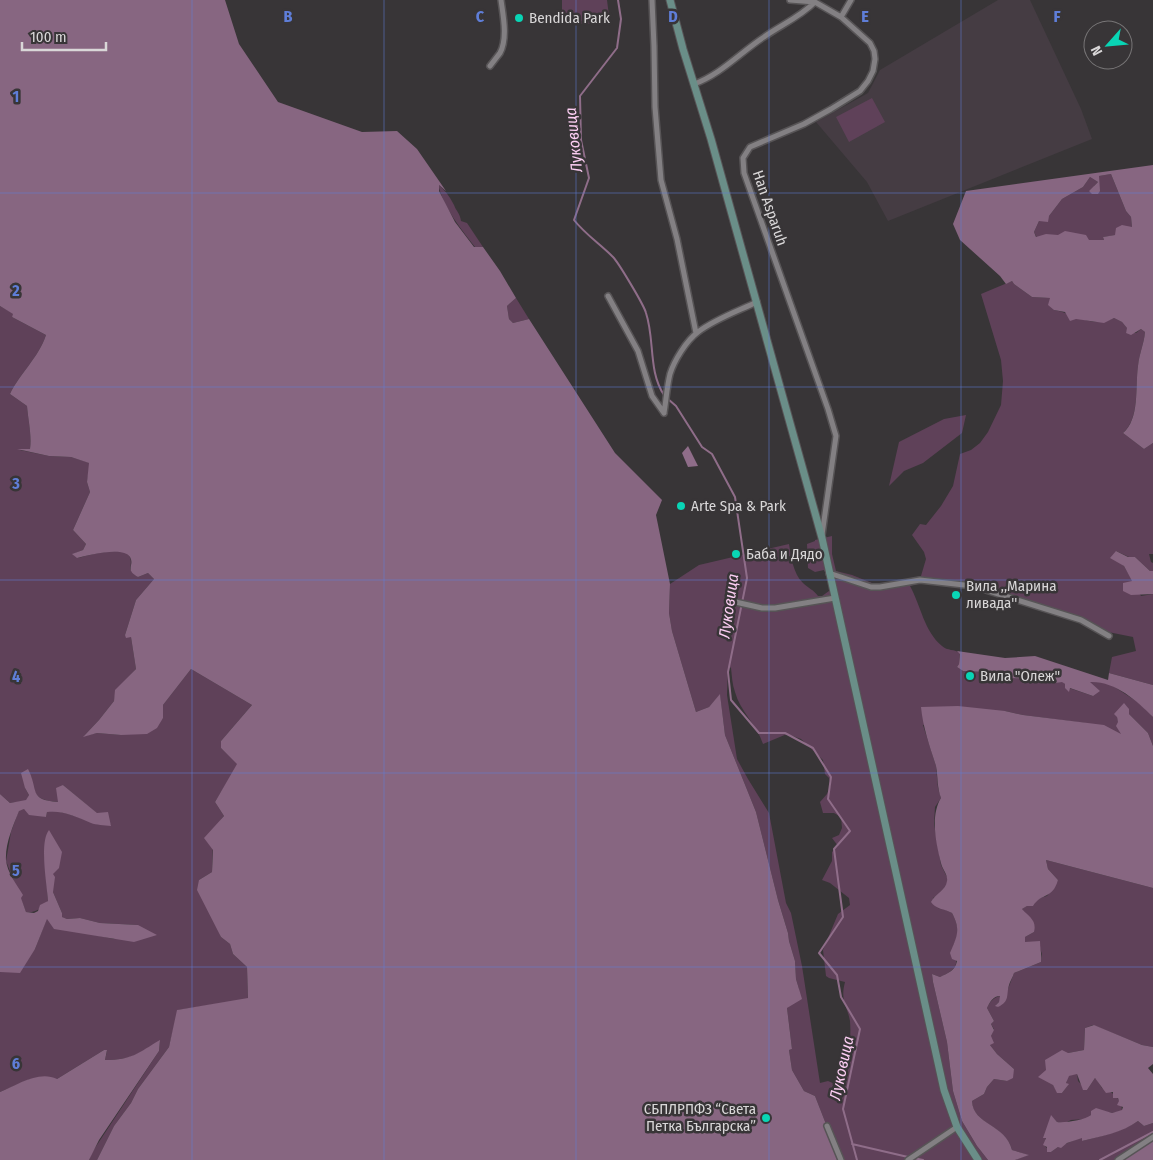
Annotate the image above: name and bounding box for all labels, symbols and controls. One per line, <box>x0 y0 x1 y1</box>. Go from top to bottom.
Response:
text: B <box>284 7 293 26</box>
text: C <box>476 7 485 26</box>
text: D <box>668 7 678 26</box>
text: E <box>861 7 869 26</box>
text: F <box>1053 7 1061 26</box>
place label: Bendida Park <box>529 9 610 27</box>
marker: Bendida Park <box>513 12 525 24</box>
scale bar <box>22 20 106 52</box>
north arrow <box>1083 20 1133 70</box>
text: 100 m <box>30 28 67 46</box>
text: N <box>1087 43 1106 58</box>
text: 1 <box>13 87 19 106</box>
water label: Луковица <box>561 107 586 174</box>
street label: Han Asparuh <box>749 168 791 248</box>
text: 2 <box>11 281 20 300</box>
text: 3 <box>11 474 20 493</box>
place label: Arte Spa & Park <box>691 497 786 515</box>
marker: Arte Spa & Park <box>675 500 687 512</box>
place label: Баба и Дядо <box>746 545 823 563</box>
marker: Баба и Дядо <box>730 548 742 560</box>
water label: Луковица <box>714 572 742 641</box>
place label: Вила ,,Марина ливада'' <box>966 577 1057 612</box>
marker: Вила ,,Марина ливада'' <box>950 589 962 601</box>
text: 4 <box>12 667 20 686</box>
place label: Вила "Олеж" <box>980 667 1060 685</box>
marker: Вила "Олеж" <box>964 670 976 682</box>
text: 5 <box>12 861 20 880</box>
water label: Луковица <box>825 1034 858 1103</box>
text: 6 <box>12 1054 20 1073</box>
place label: СБПЛРПФЗ “Света Петка Българска” <box>644 1100 756 1135</box>
marker: СБПЛРПФЗ “Света Петка Българска” <box>760 1112 772 1124</box>

